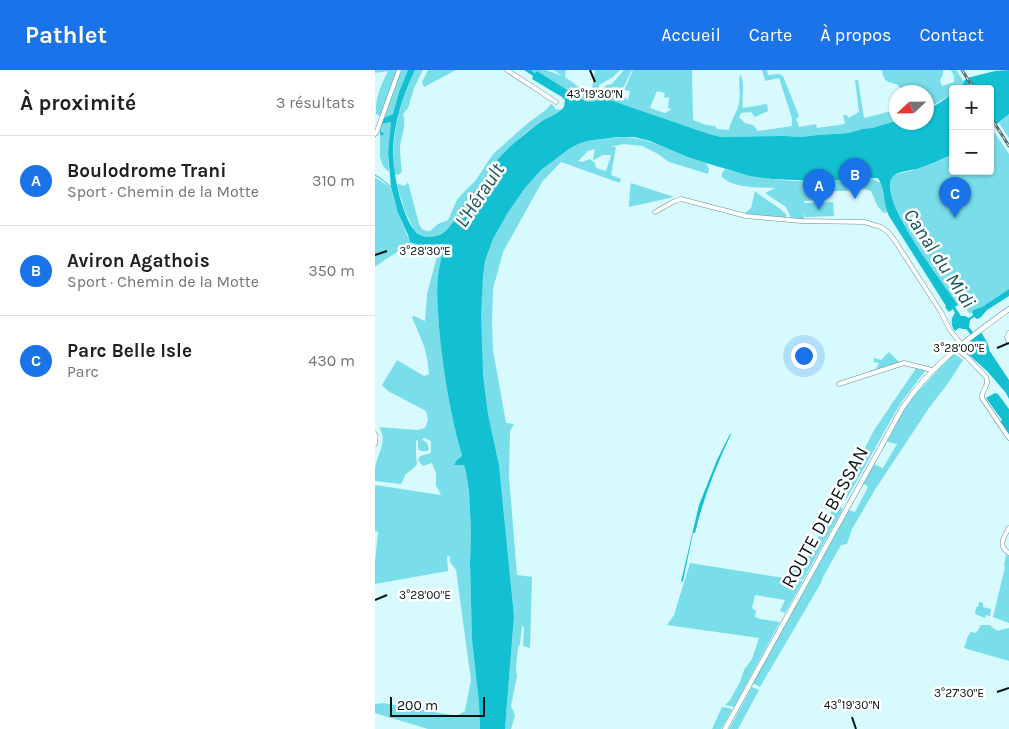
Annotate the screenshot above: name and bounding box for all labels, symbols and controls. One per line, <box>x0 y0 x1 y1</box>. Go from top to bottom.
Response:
text: Pathlet <box>25 21 107 49</box>
text: Accueil <box>661 24 721 46</box>
text: Carte <box>749 24 792 46</box>
text: À propos <box>820 24 892 46</box>
text: Contact <box>920 24 984 46</box>
north arrow <box>889 85 934 130</box>
map controls <box>949 85 994 175</box>
button: + <box>949 85 994 130</box>
text: 43°19'30"N <box>567 87 623 101</box>
text: À proximité <box>20 91 136 115</box>
text: 3 résultats <box>276 93 355 112</box>
button: − <box>949 130 994 175</box>
pin: B <box>839 158 871 199</box>
water label: L'Hérault <box>450 159 509 231</box>
text: Boulodrome Trani <box>67 160 226 182</box>
pin: A <box>803 169 835 210</box>
text: A <box>31 171 41 190</box>
text: 310 m <box>312 171 355 190</box>
pin: C <box>939 177 971 218</box>
text: Sport · Chemin de la Motte <box>67 182 259 201</box>
water label: Canal du Midi <box>899 204 980 312</box>
text: 3°28'30"E <box>399 244 451 258</box>
text: Aviron Agathois <box>67 250 210 272</box>
text: B <box>31 261 41 280</box>
text: 350 m <box>308 261 355 280</box>
text: Sport · Chemin de la Motte <box>67 272 259 291</box>
text: Parc Belle Isle <box>67 340 192 362</box>
text: 3°28'00"E <box>933 341 985 355</box>
your location <box>791 343 817 369</box>
text: C <box>31 351 41 370</box>
text: 430 m <box>308 351 355 370</box>
text: Parc <box>67 362 99 381</box>
street label: ROUTE DE BESSAN <box>777 443 873 592</box>
text: 3°28'00"E <box>399 588 451 602</box>
text: 3°27'30"E <box>934 686 984 700</box>
scale bar <box>390 694 485 717</box>
text: 200 m <box>397 697 438 714</box>
text: 43°19'30"N <box>824 698 880 712</box>

